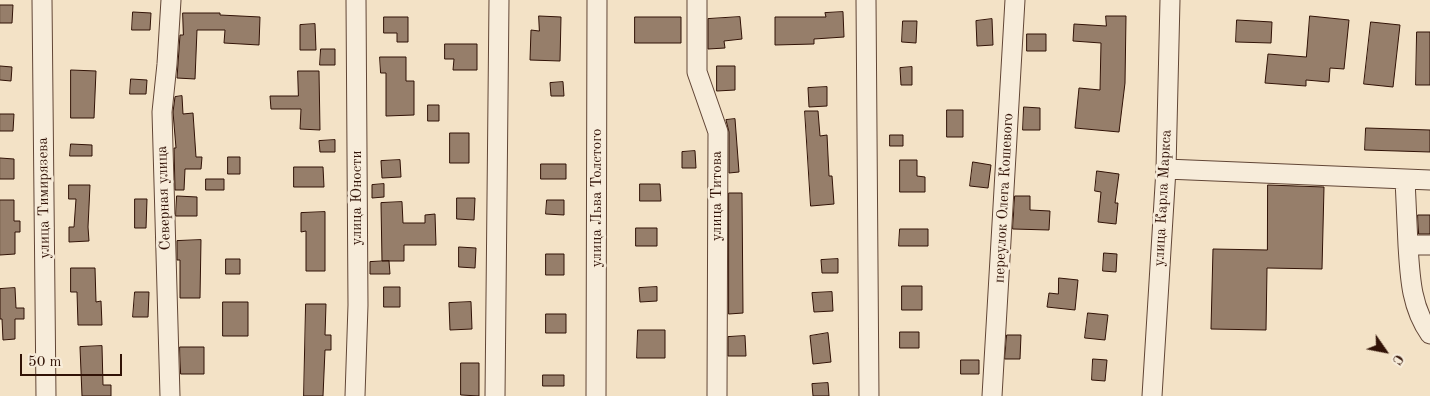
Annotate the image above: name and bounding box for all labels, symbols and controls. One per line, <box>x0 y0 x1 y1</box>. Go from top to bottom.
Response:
street label: переулок Олега Кошевого <box>991 113 1017 283</box>
street label: улица Льва Толстого <box>588 129 606 267</box>
street label: улица Карла Маркса <box>1150 129 1176 267</box>
street label: улица Тимирязева <box>34 137 54 259</box>
street label: Северная улица <box>153 145 175 251</box>
street label: улица Юности <box>348 151 366 245</box>
street label: улица Титова <box>708 151 726 241</box>
north arrow <box>1360 326 1410 376</box>
scale bar <box>22 344 125 376</box>
text: С <box>1389 351 1406 367</box>
text: 50 m <box>28 355 62 370</box>

